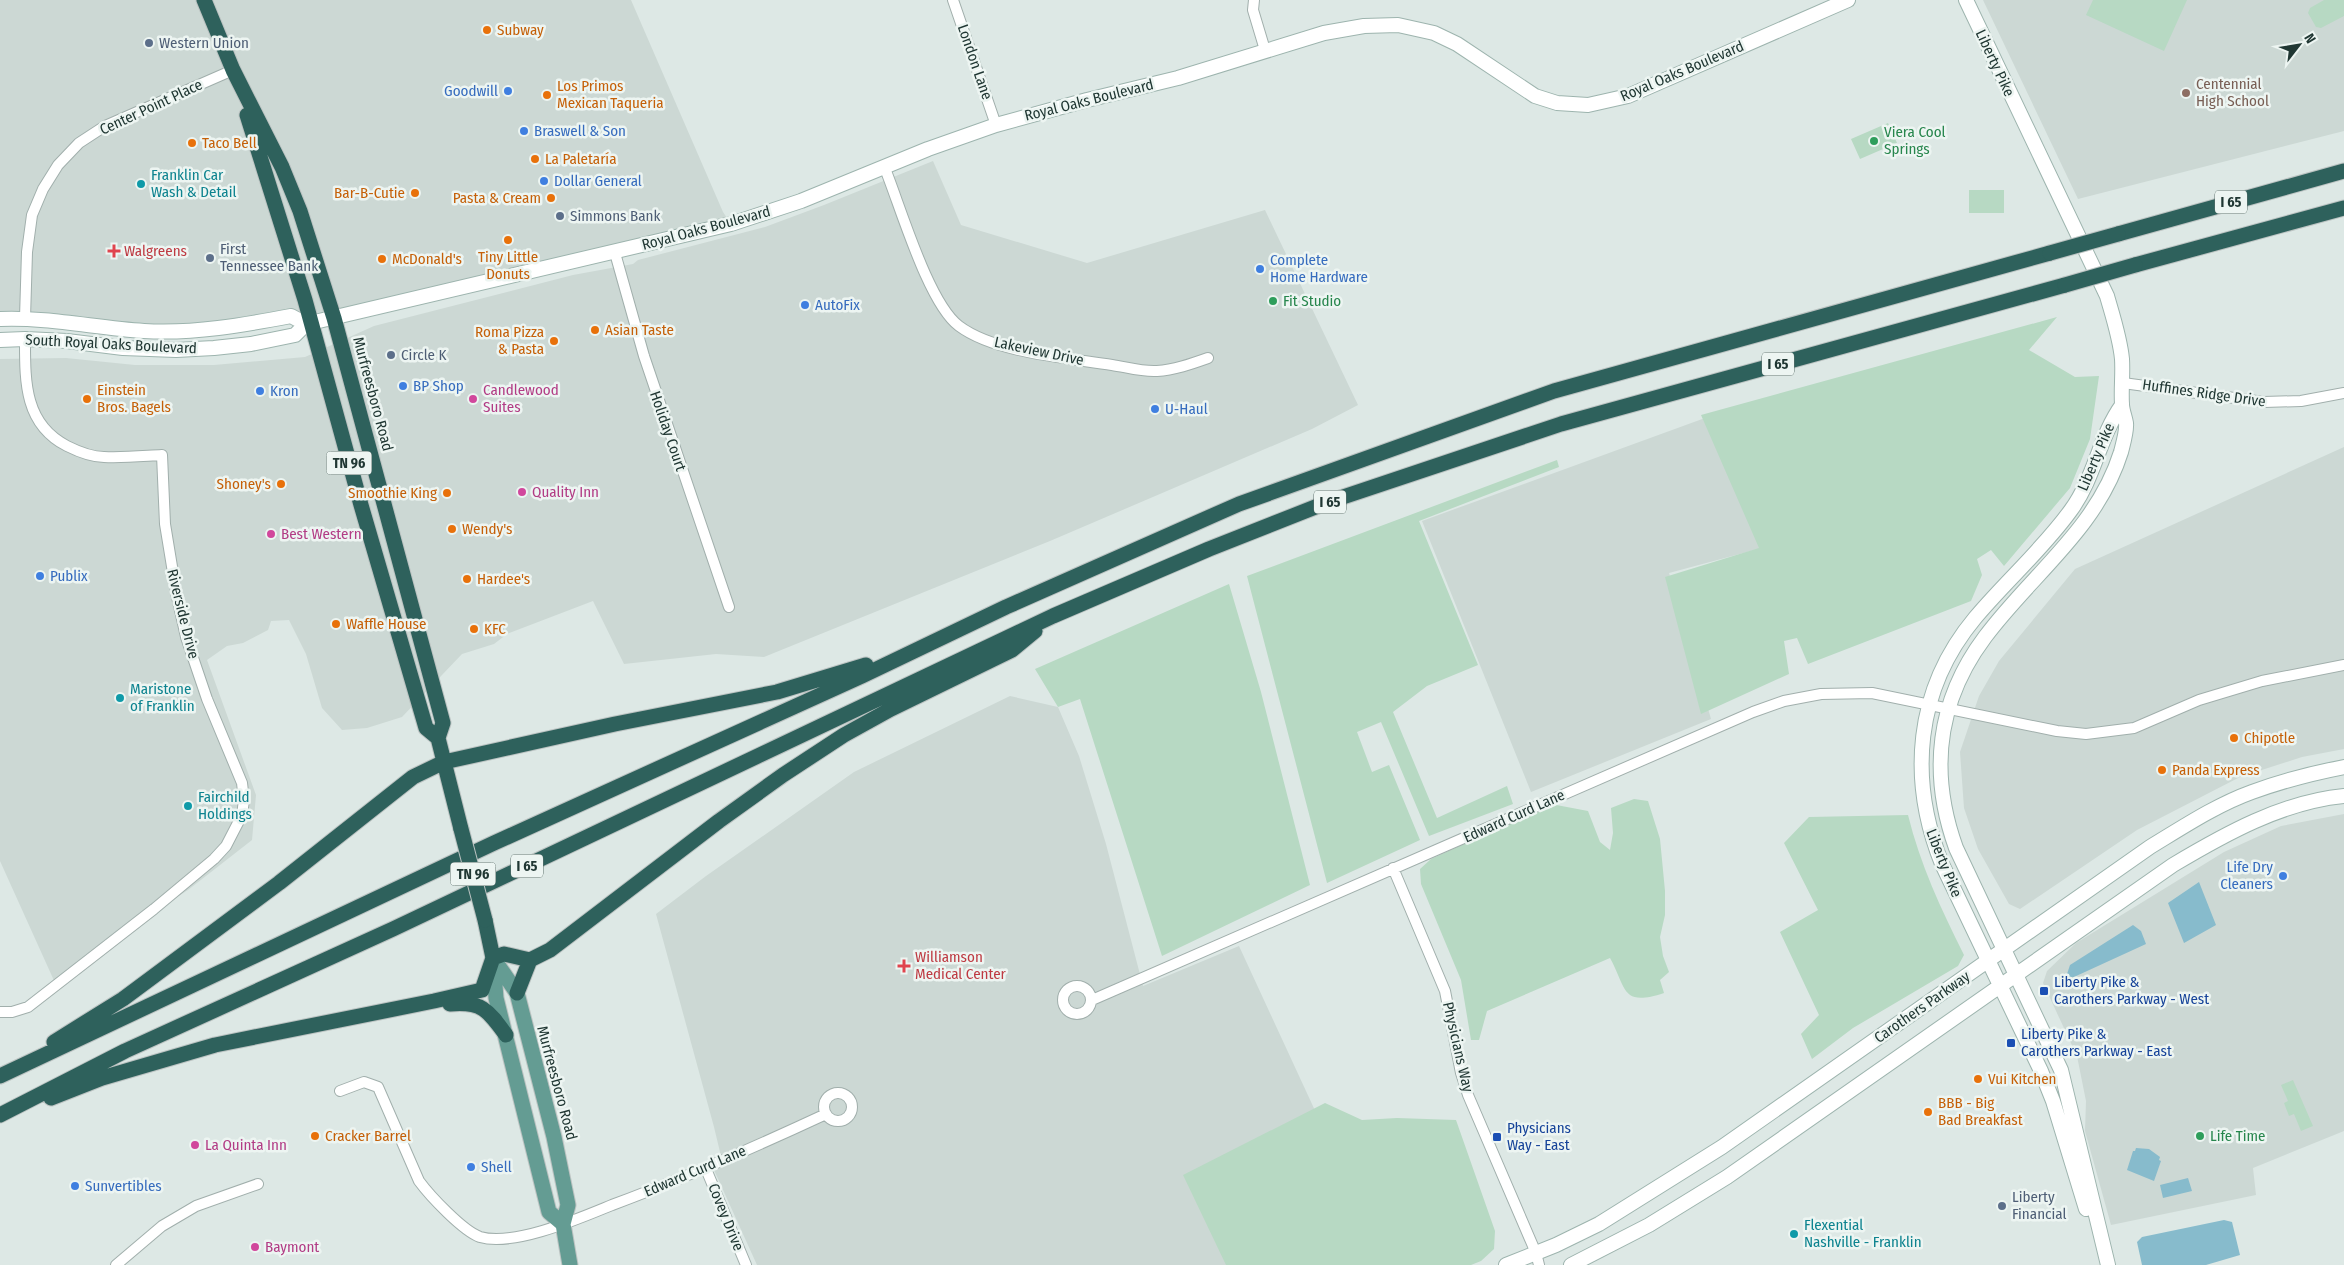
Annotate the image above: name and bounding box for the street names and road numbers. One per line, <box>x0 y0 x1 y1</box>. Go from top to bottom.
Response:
street label: London Lane <box>954 22 996 102</box>
street label: Liberty Pike <box>1972 27 2018 99</box>
street label: Royal Oaks Boulevard <box>1618 37 1746 105</box>
street label: Center Point Place <box>97 75 205 139</box>
street label: Royal Oaks Boulevard <box>1023 75 1155 125</box>
road number: I 65 <box>2215 190 2247 213</box>
street label: Royal Oaks Boulevard <box>640 202 772 254</box>
street label: South Royal Oaks Boulevard <box>25 331 197 357</box>
street label: Lakeview Drive <box>993 333 1085 369</box>
street label: Murfreesboro Road <box>349 335 397 453</box>
road number: I 65 <box>1762 352 1794 376</box>
street label: Huffines Ridge Drive <box>2141 375 2267 411</box>
street label: Holiday Court <box>646 389 690 473</box>
street label: Liberty Pike <box>2074 420 2118 494</box>
road number: TN 96 <box>326 452 372 474</box>
road number: I 65 <box>1314 491 1346 514</box>
street label: Riverside Drive <box>163 567 203 661</box>
street label: Edward Curd Lane <box>1461 786 1567 846</box>
street label: Liberty Pike <box>1922 826 1966 900</box>
road number: I 65 <box>511 854 543 878</box>
road number: TN 96 <box>450 862 496 886</box>
street label: Carothers Parkway <box>1871 967 1974 1047</box>
street label: Physicians Way <box>1439 1000 1477 1094</box>
street label: Murfreesboro Road <box>533 1024 581 1142</box>
street label: Edward Curd Lane <box>641 1141 749 1201</box>
street label: Covey Drive <box>704 1181 748 1253</box>

